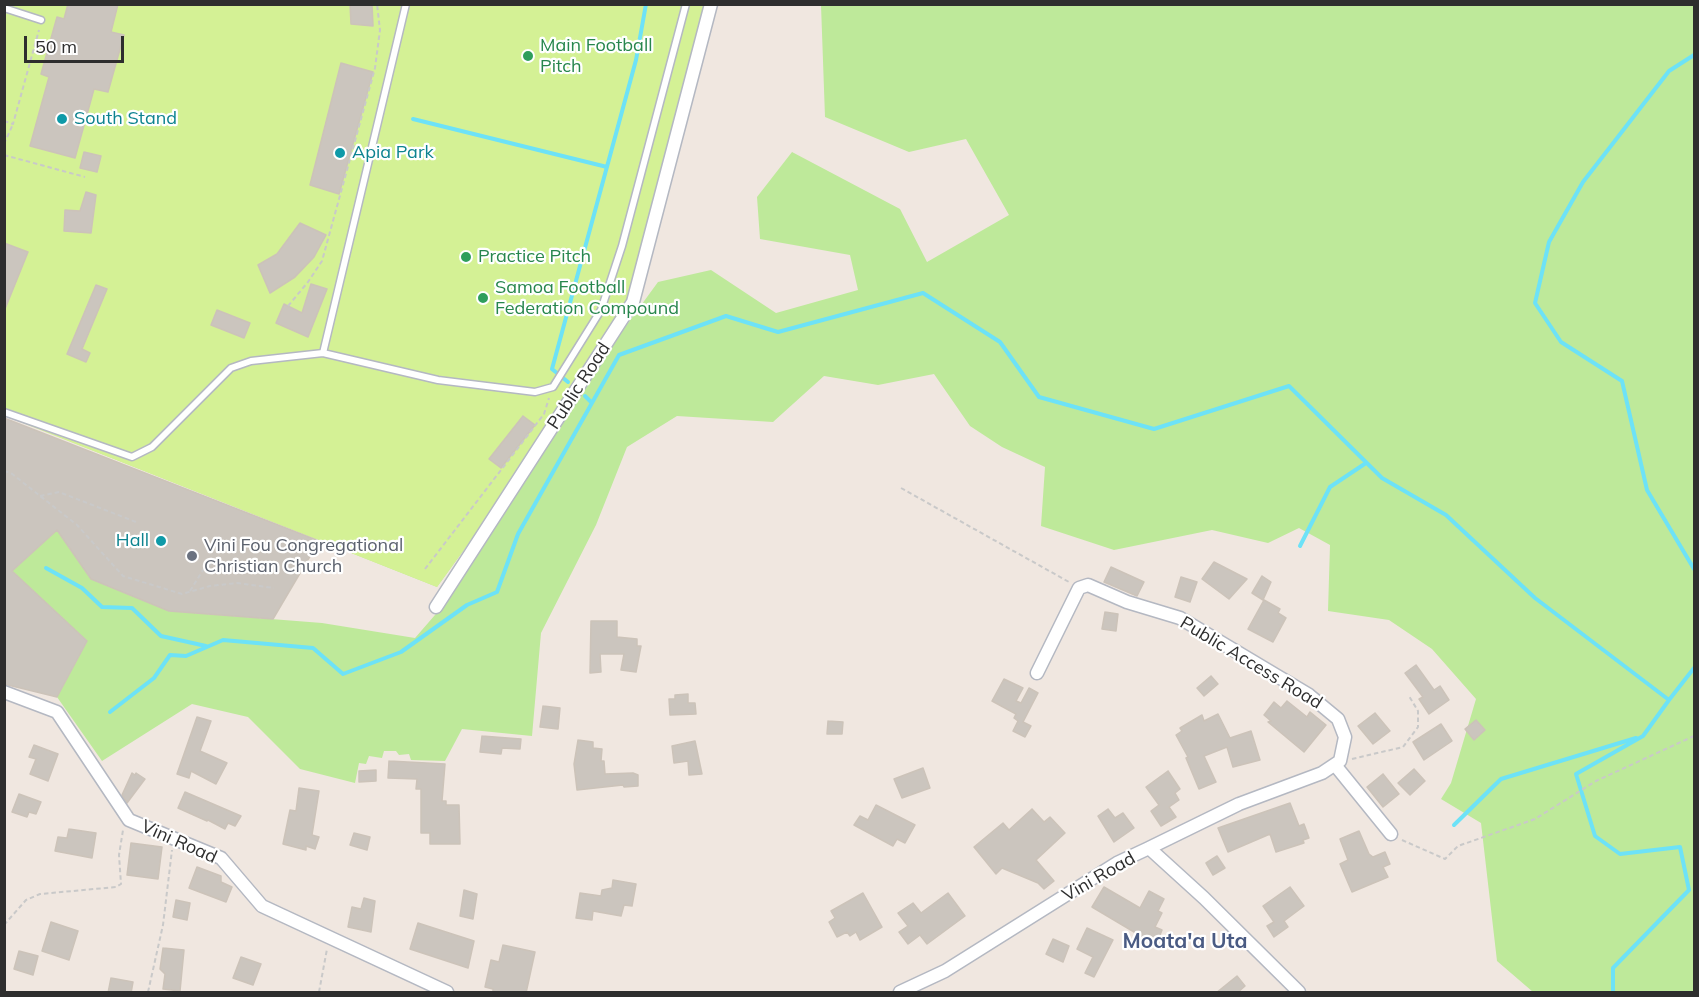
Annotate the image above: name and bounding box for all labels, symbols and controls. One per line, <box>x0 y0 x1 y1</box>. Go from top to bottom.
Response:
scale bar <box>27 24 128 62</box>
text: 50 m <box>35 35 77 58</box>
place label: Main Football Pitch <box>540 35 652 78</box>
marker: Main Football Pitch <box>521 49 535 63</box>
place label: South Stand <box>74 108 177 130</box>
marker: South Stand <box>55 112 69 126</box>
place label: Apia Park <box>352 142 434 164</box>
marker: Apia Park <box>333 146 347 160</box>
place label: Practice Pitch <box>478 246 591 268</box>
marker: Practice Pitch <box>459 250 473 264</box>
place label: Samoa Football Federation Compound <box>495 277 679 320</box>
marker: Samoa Football Federation Compound <box>476 291 490 305</box>
street label: Public Road <box>543 339 615 433</box>
place label: Hall <box>116 530 149 552</box>
marker: Hall <box>154 534 168 548</box>
place label: Vini Fou Congregational Christian Church <box>204 535 403 578</box>
marker: Vini Fou Congregational Christian Church <box>185 549 199 563</box>
street label: Public Access Road <box>1176 612 1326 714</box>
street label: Vini Road <box>138 816 220 868</box>
street label: Vini Road <box>1059 848 1139 906</box>
district label: Moata'a Uta <box>1122 929 1248 955</box>

